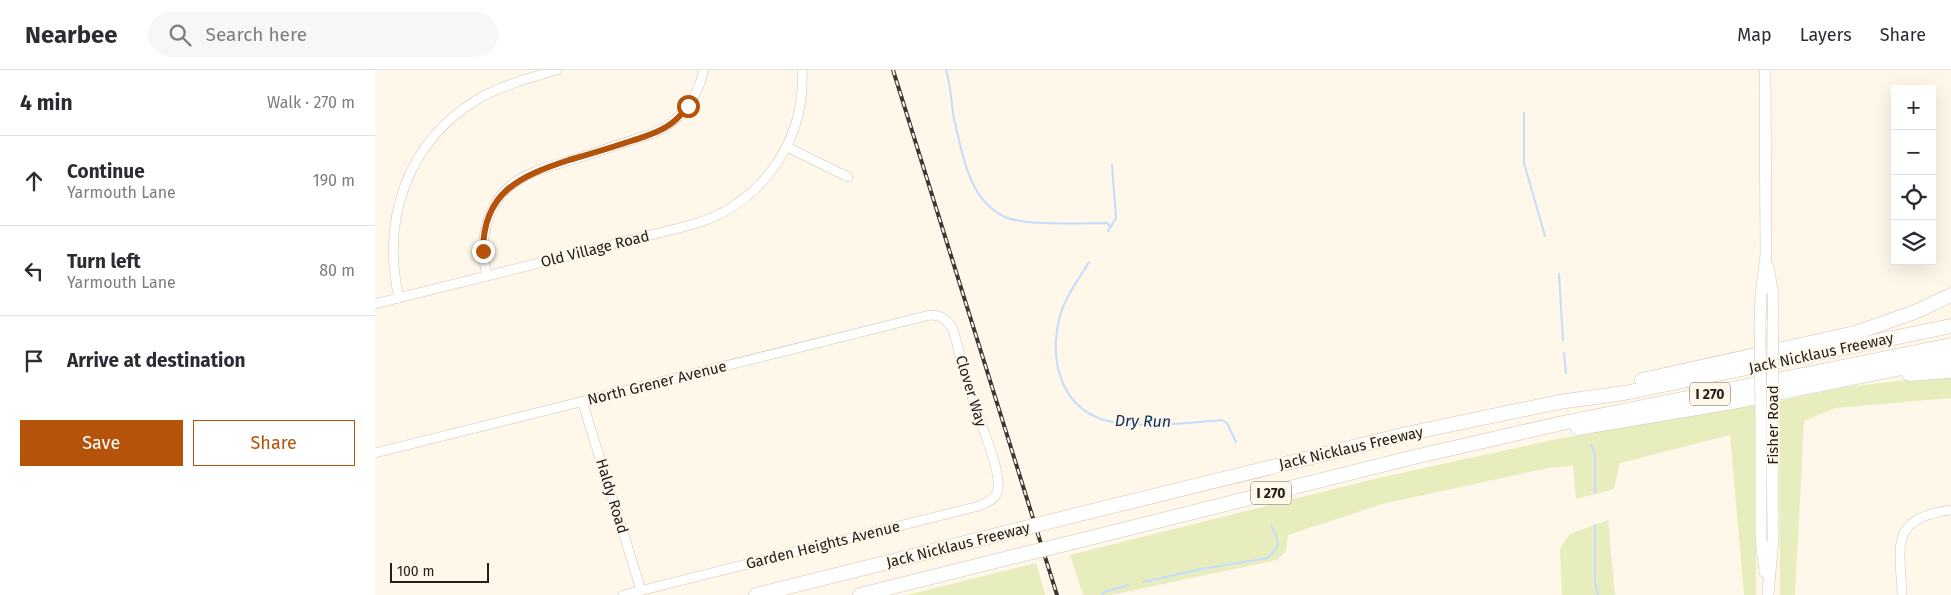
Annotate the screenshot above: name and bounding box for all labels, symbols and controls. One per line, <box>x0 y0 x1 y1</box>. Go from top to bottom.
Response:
search box <box>148 12 498 57</box>
text: Nearbee <box>25 21 118 49</box>
icon: search <box>166 21 194 49</box>
text: Search here <box>206 23 307 46</box>
text: Map <box>1737 24 1772 46</box>
text: Layers <box>1800 24 1852 46</box>
text: Share <box>1880 24 1926 46</box>
map controls <box>1891 85 1936 265</box>
button: + <box>1891 85 1936 130</box>
text: 4 min <box>20 90 73 116</box>
text: Walk · 270 m <box>267 93 355 112</box>
route start <box>677 95 700 118</box>
button: − <box>1891 130 1936 175</box>
text: Continue <box>67 160 145 183</box>
icon: ahead <box>20 167 48 195</box>
text: 190 m <box>313 171 355 190</box>
button: locate <box>1891 175 1936 220</box>
text: Yarmouth Lane <box>67 183 176 202</box>
button: layers <box>1891 220 1936 265</box>
street label: Old Village Road <box>539 227 651 271</box>
route end <box>472 240 495 263</box>
text: Turn left <box>67 250 141 273</box>
icon: left <box>20 257 48 285</box>
text: 80 m <box>319 261 355 280</box>
text: Yarmouth Lane <box>67 273 176 292</box>
street label: Jack Nicklaus Freeway <box>1747 329 1896 377</box>
icon: arrive <box>20 347 48 375</box>
text: Arrive at destination <box>67 349 246 372</box>
street label: Clover Way <box>952 353 991 429</box>
street label: North Grener Avenue <box>586 357 728 409</box>
road number: I 270 <box>1690 382 1730 406</box>
street label: Fisher Road <box>1764 385 1782 465</box>
water label: Dry Run <box>1115 411 1171 431</box>
button: Save <box>20 420 183 466</box>
button: Share <box>193 420 355 466</box>
street label: Jack Nicklaus Freeway <box>1277 423 1425 473</box>
street label: Haldy Road <box>592 456 632 536</box>
road number: I 270 <box>1251 482 1291 504</box>
street label: Garden Heights Avenue <box>744 517 902 573</box>
street label: Jack Nicklaus Freeway <box>884 518 1032 572</box>
scale bar <box>390 560 489 583</box>
text: 100 m <box>397 563 434 580</box>

